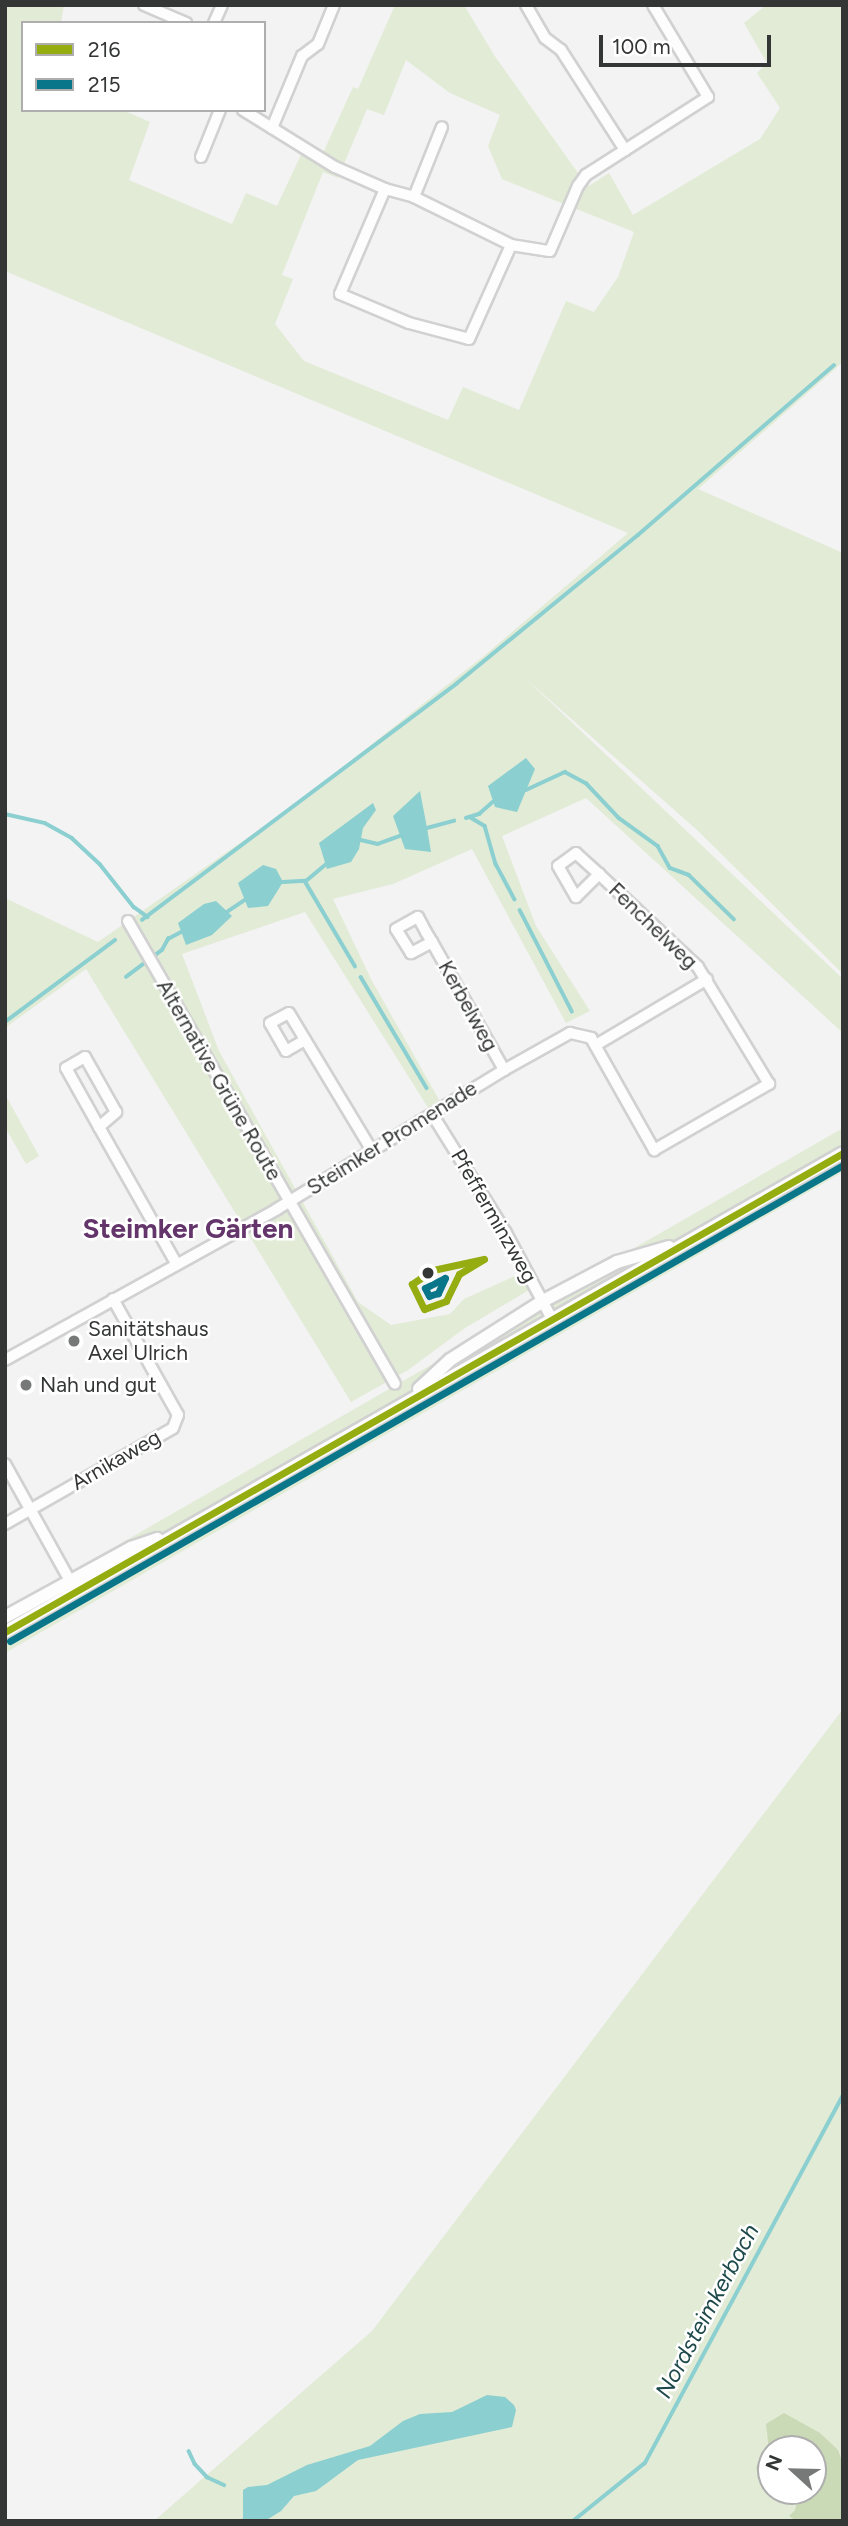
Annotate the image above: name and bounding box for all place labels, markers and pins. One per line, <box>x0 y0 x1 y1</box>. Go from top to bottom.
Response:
unlabelled marker <box>421 1266 435 1280</box>
place label: Sanitätshaus Axel Ulrich <box>88 1316 208 1366</box>
marker: Sanitätshaus Axel Ulrich <box>66 1333 82 1349</box>
place label: Nah und gut <box>40 1372 157 1398</box>
marker: Nah und gut <box>18 1377 34 1393</box>

